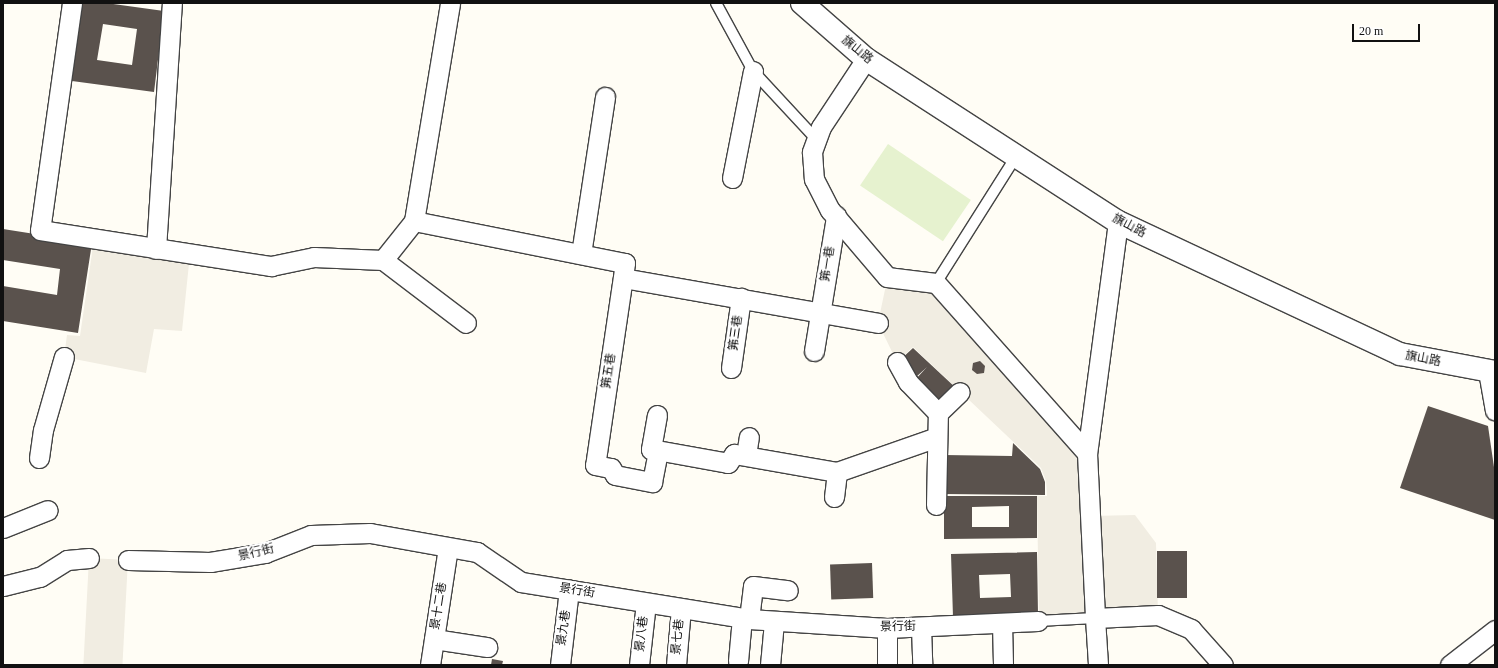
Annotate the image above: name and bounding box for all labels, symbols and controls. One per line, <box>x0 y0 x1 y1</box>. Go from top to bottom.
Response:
scale bar <box>1354 16 1422 42</box>
text: 20 m <box>1359 24 1383 38</box>
street label: 旗山路 <box>838 33 876 67</box>
street label: 旗山路 <box>1110 211 1148 241</box>
street label: 笰一巷 <box>818 245 838 283</box>
street label: 笰三巷 <box>726 314 746 352</box>
street label: 旗山路 <box>1404 348 1442 370</box>
street label: 笰五巷 <box>599 352 619 390</box>
street label: 景行街 <box>237 542 275 564</box>
street label: 景十二巷 <box>428 581 450 631</box>
street label: 景行街 <box>558 581 596 601</box>
street label: 景九巷 <box>554 609 574 647</box>
street label: 景八巷 <box>633 615 651 653</box>
street label: 景七巷 <box>669 618 687 656</box>
street label: 景行街 <box>880 619 916 635</box>

